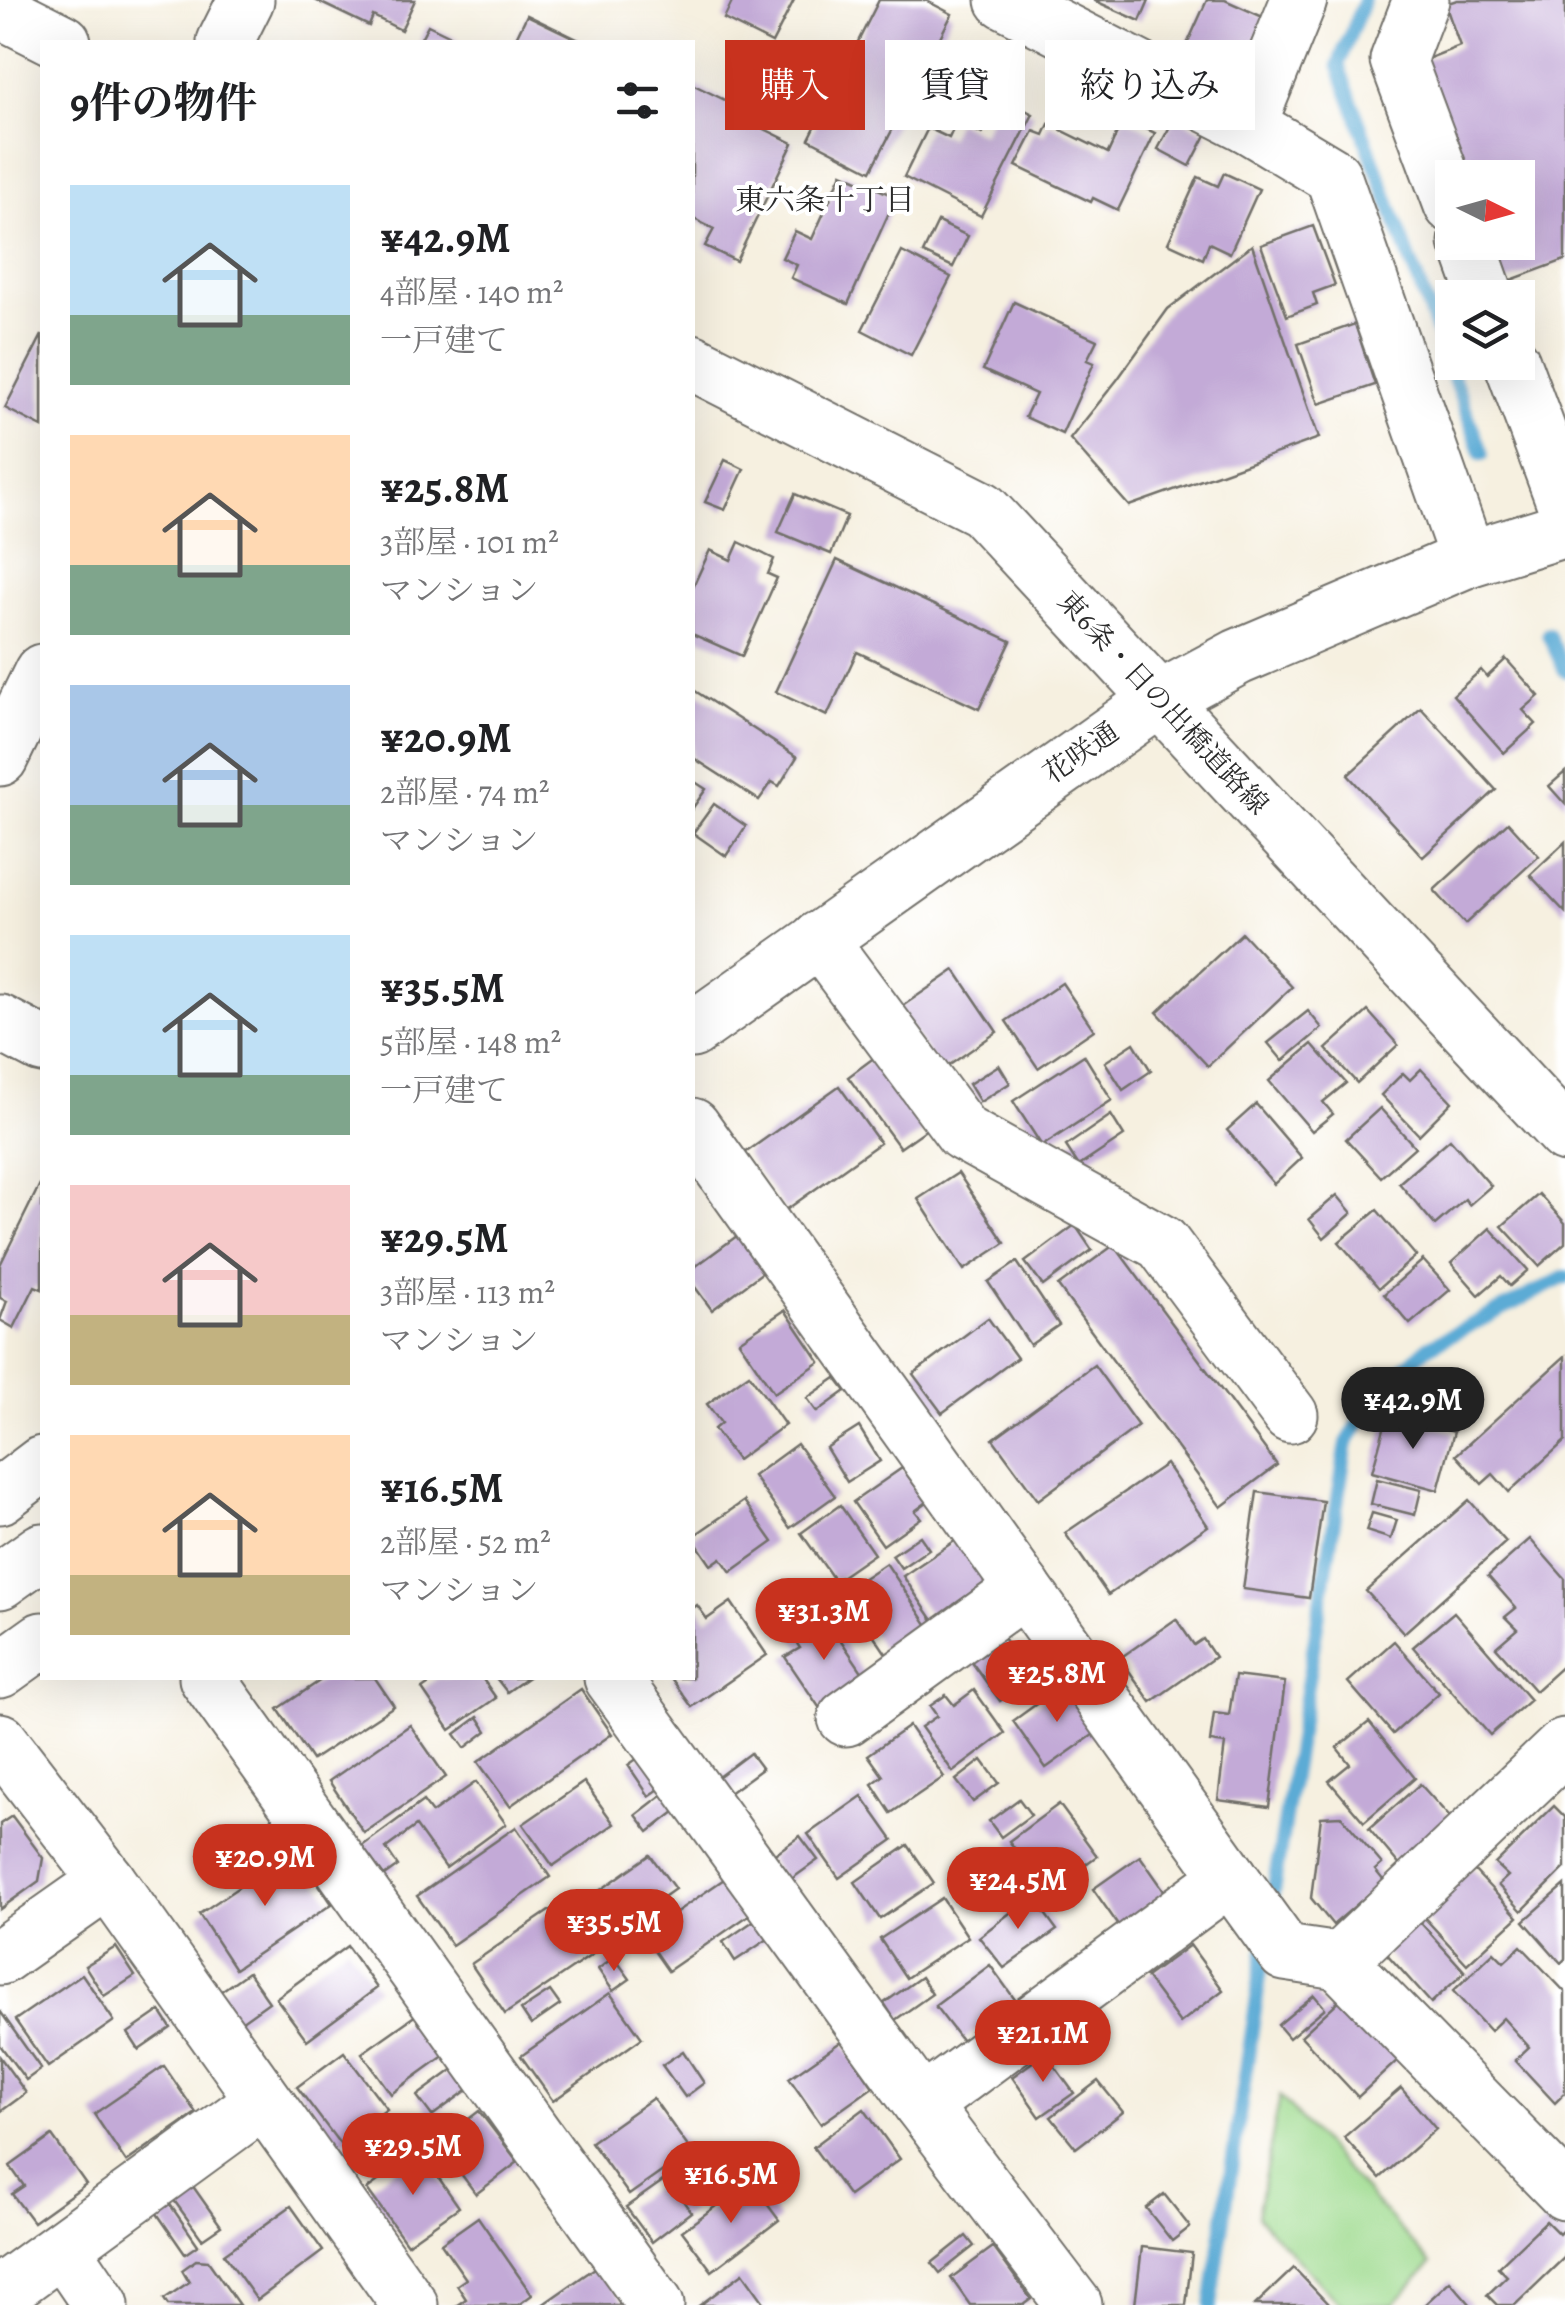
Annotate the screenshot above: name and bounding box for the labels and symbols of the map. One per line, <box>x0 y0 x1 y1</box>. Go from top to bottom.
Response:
north arrow <box>1435 160 1535 260</box>
district label: 東六条十丁目 <box>735 180 915 220</box>
street label: 東6条・日の出橋道路線 <box>1049 583 1277 823</box>
street label: 花咲通 <box>1036 713 1126 793</box>
pin: ¥42.9M <box>1332 1367 1494 1452</box>
pin: ¥31.3M <box>743 1578 905 1663</box>
pin: ¥25.8M <box>976 1640 1138 1725</box>
pin: ¥20.9M <box>184 1824 346 1909</box>
pin: ¥24.5M <box>937 1847 1099 1932</box>
pin: ¥35.5M <box>533 1889 695 1974</box>
pin: ¥21.1M <box>962 2000 1124 2085</box>
pin: ¥29.5M <box>332 2113 494 2198</box>
pin: ¥16.5M <box>650 2141 812 2226</box>

